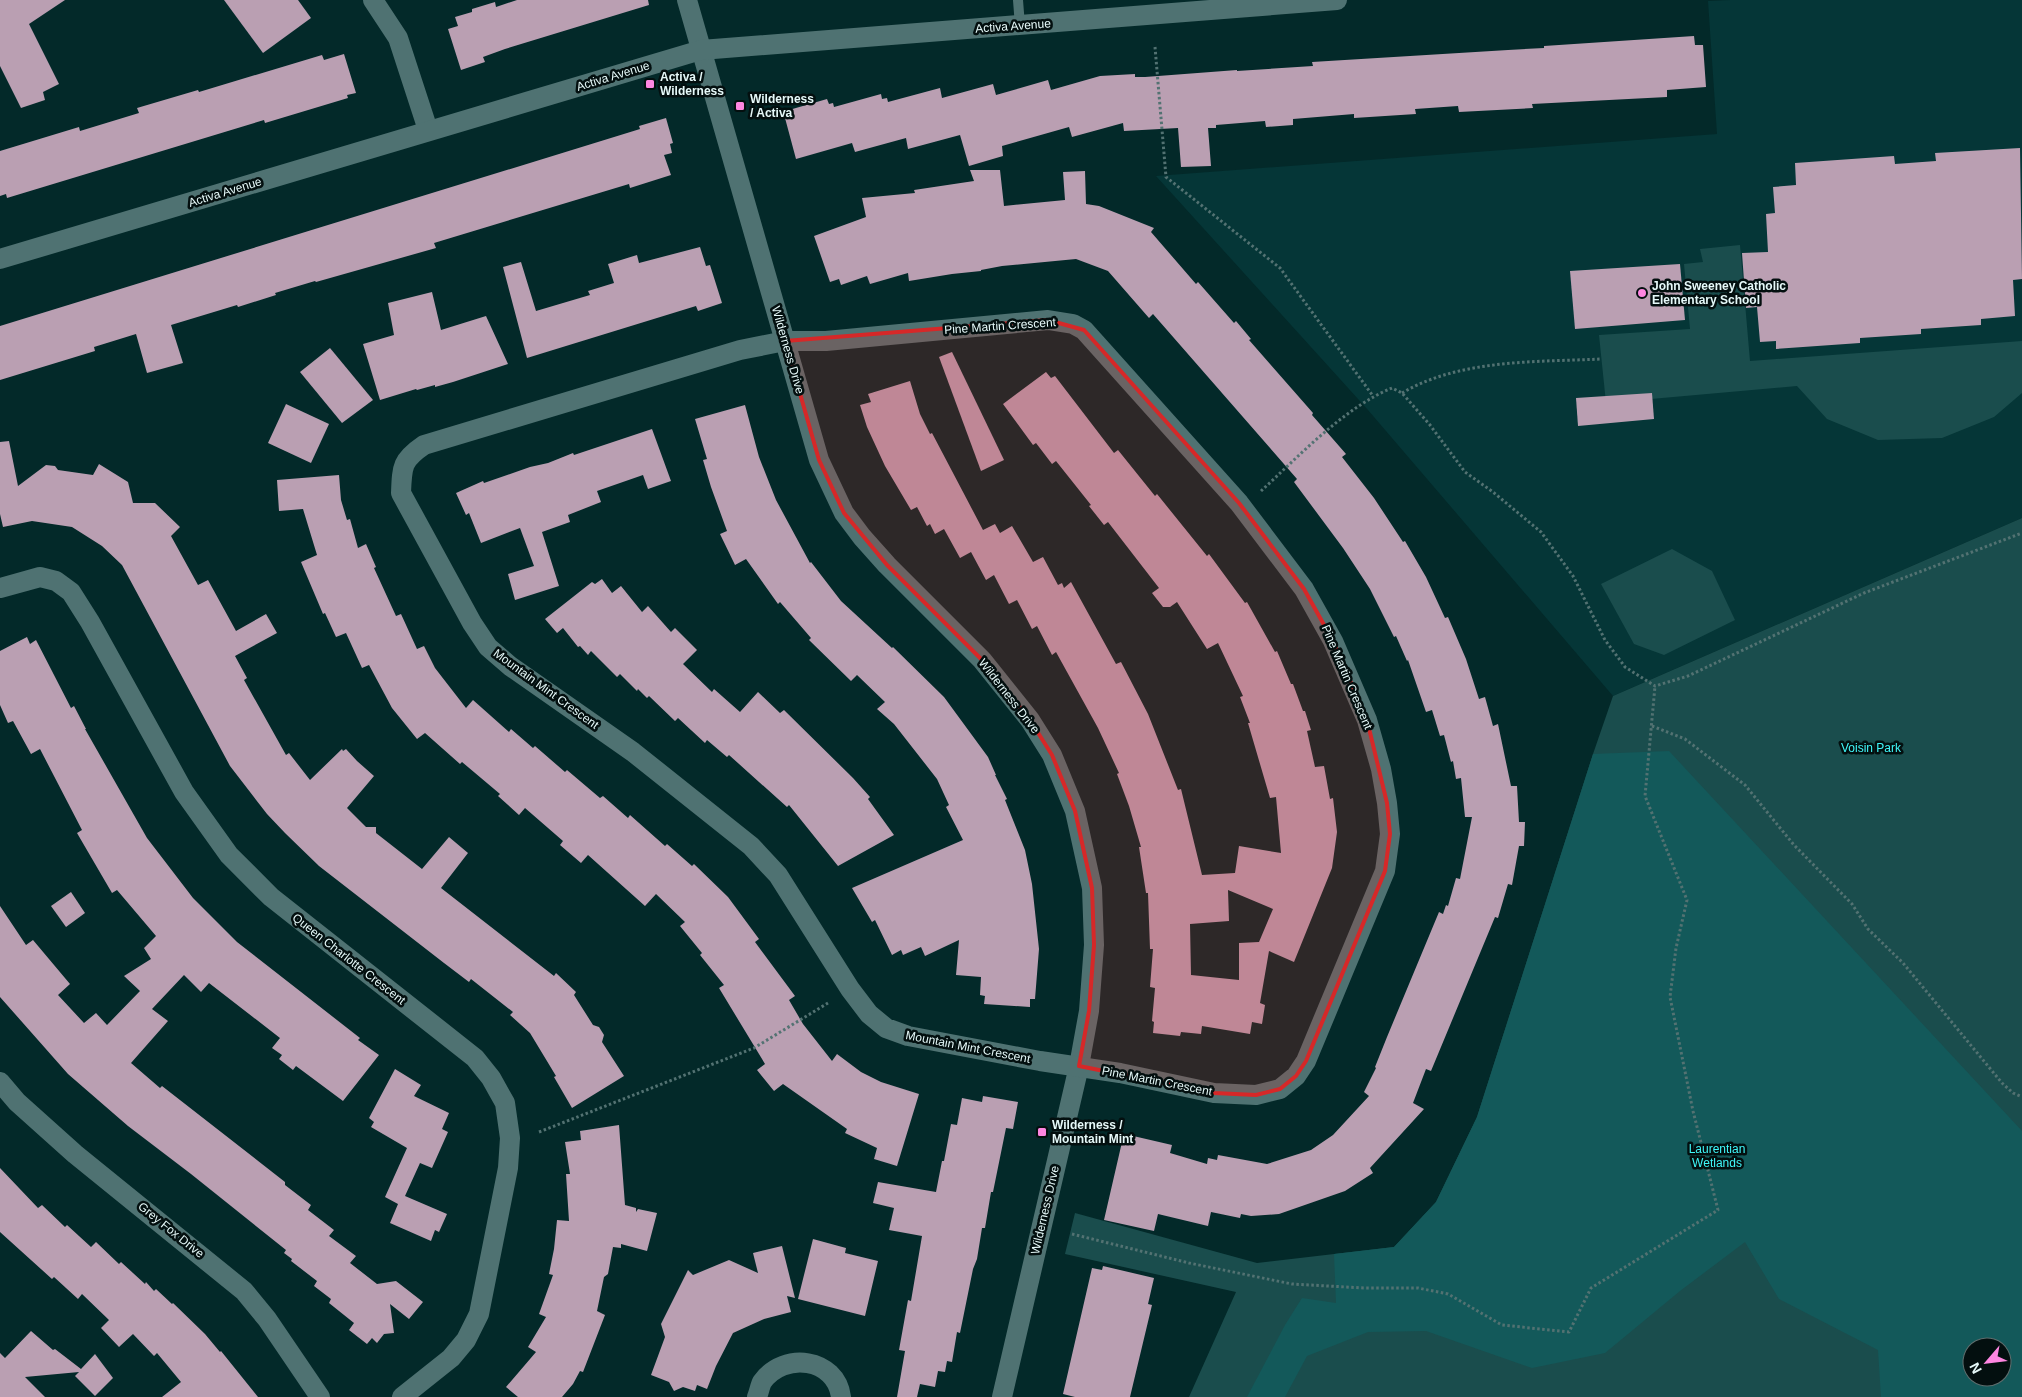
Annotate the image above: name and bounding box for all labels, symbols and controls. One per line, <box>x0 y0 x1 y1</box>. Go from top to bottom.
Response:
street label: Activa Avenue <box>975 16 1052 36</box>
street label: Activa Avenue <box>575 58 652 94</box>
place label: Activa / Wilderness <box>660 70 724 98</box>
marker: Activa / Wilderness <box>644 78 656 90</box>
place label: Wilderness / Activa <box>750 92 814 120</box>
marker: Wilderness / Activa <box>734 100 746 112</box>
street label: Activa Avenue <box>187 174 264 210</box>
place label: John Sweeney Catholic Elementary School <box>1652 279 1786 307</box>
marker: John Sweeney Catholic Elementary School <box>1636 287 1648 299</box>
street label: Wilderness Drive <box>769 304 807 396</box>
street label: Pine Martin Crescent <box>944 315 1057 337</box>
street label: Pine Martin Crescent <box>1319 623 1376 732</box>
street label: Mountain Mint Crescent <box>491 646 602 732</box>
street label: Wilderness Drive <box>976 656 1043 736</box>
park label: Voisin Park <box>1841 741 1902 755</box>
street label: Queen Charlotte Crescent <box>290 911 409 1008</box>
street label: Mountain Mint Crescent <box>904 1028 1032 1066</box>
street label: Pine Martin Crescent <box>1101 1063 1214 1099</box>
place label: Wilderness / Mountain Mint <box>1052 1118 1133 1146</box>
marker: Wilderness / Mountain Mint <box>1036 1126 1048 1138</box>
park label: Laurentian Wetlands <box>1689 1142 1745 1170</box>
street label: Wilderness Drive <box>1028 1164 1062 1256</box>
street label: Grey Fox Drive <box>135 1199 207 1261</box>
north arrow <box>1962 1337 2012 1387</box>
text: N <box>1966 1360 1985 1376</box>

